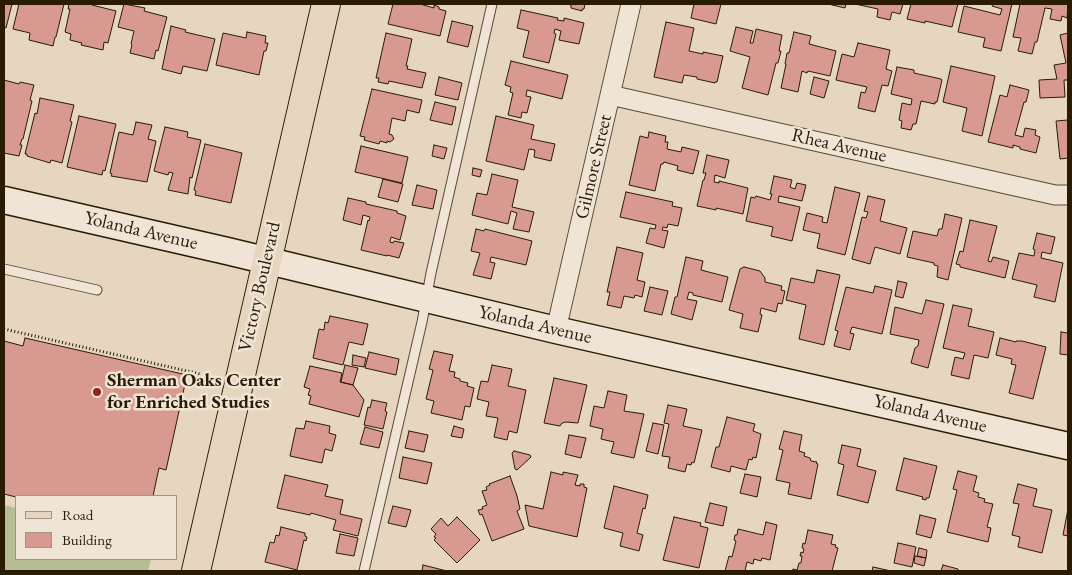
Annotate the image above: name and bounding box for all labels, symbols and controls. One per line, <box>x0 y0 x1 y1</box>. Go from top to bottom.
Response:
street label: Gilmore Street <box>571 113 617 221</box>
street label: Rhea Avenue <box>789 124 889 168</box>
street label: Yolanda Avenue <box>82 207 200 255</box>
street label: Victory Boulevard <box>234 220 286 354</box>
street label: Yolanda Avenue <box>476 301 594 349</box>
place label: Sherman Oaks Center for Enriched Studies <box>107 370 281 414</box>
marker: Sherman Oaks Center for Enriched Studies <box>91 386 103 398</box>
street label: Yolanda Avenue <box>871 390 989 438</box>
legend <box>15 495 178 560</box>
text: Road <box>62 505 93 524</box>
text: Building <box>62 530 112 549</box>

